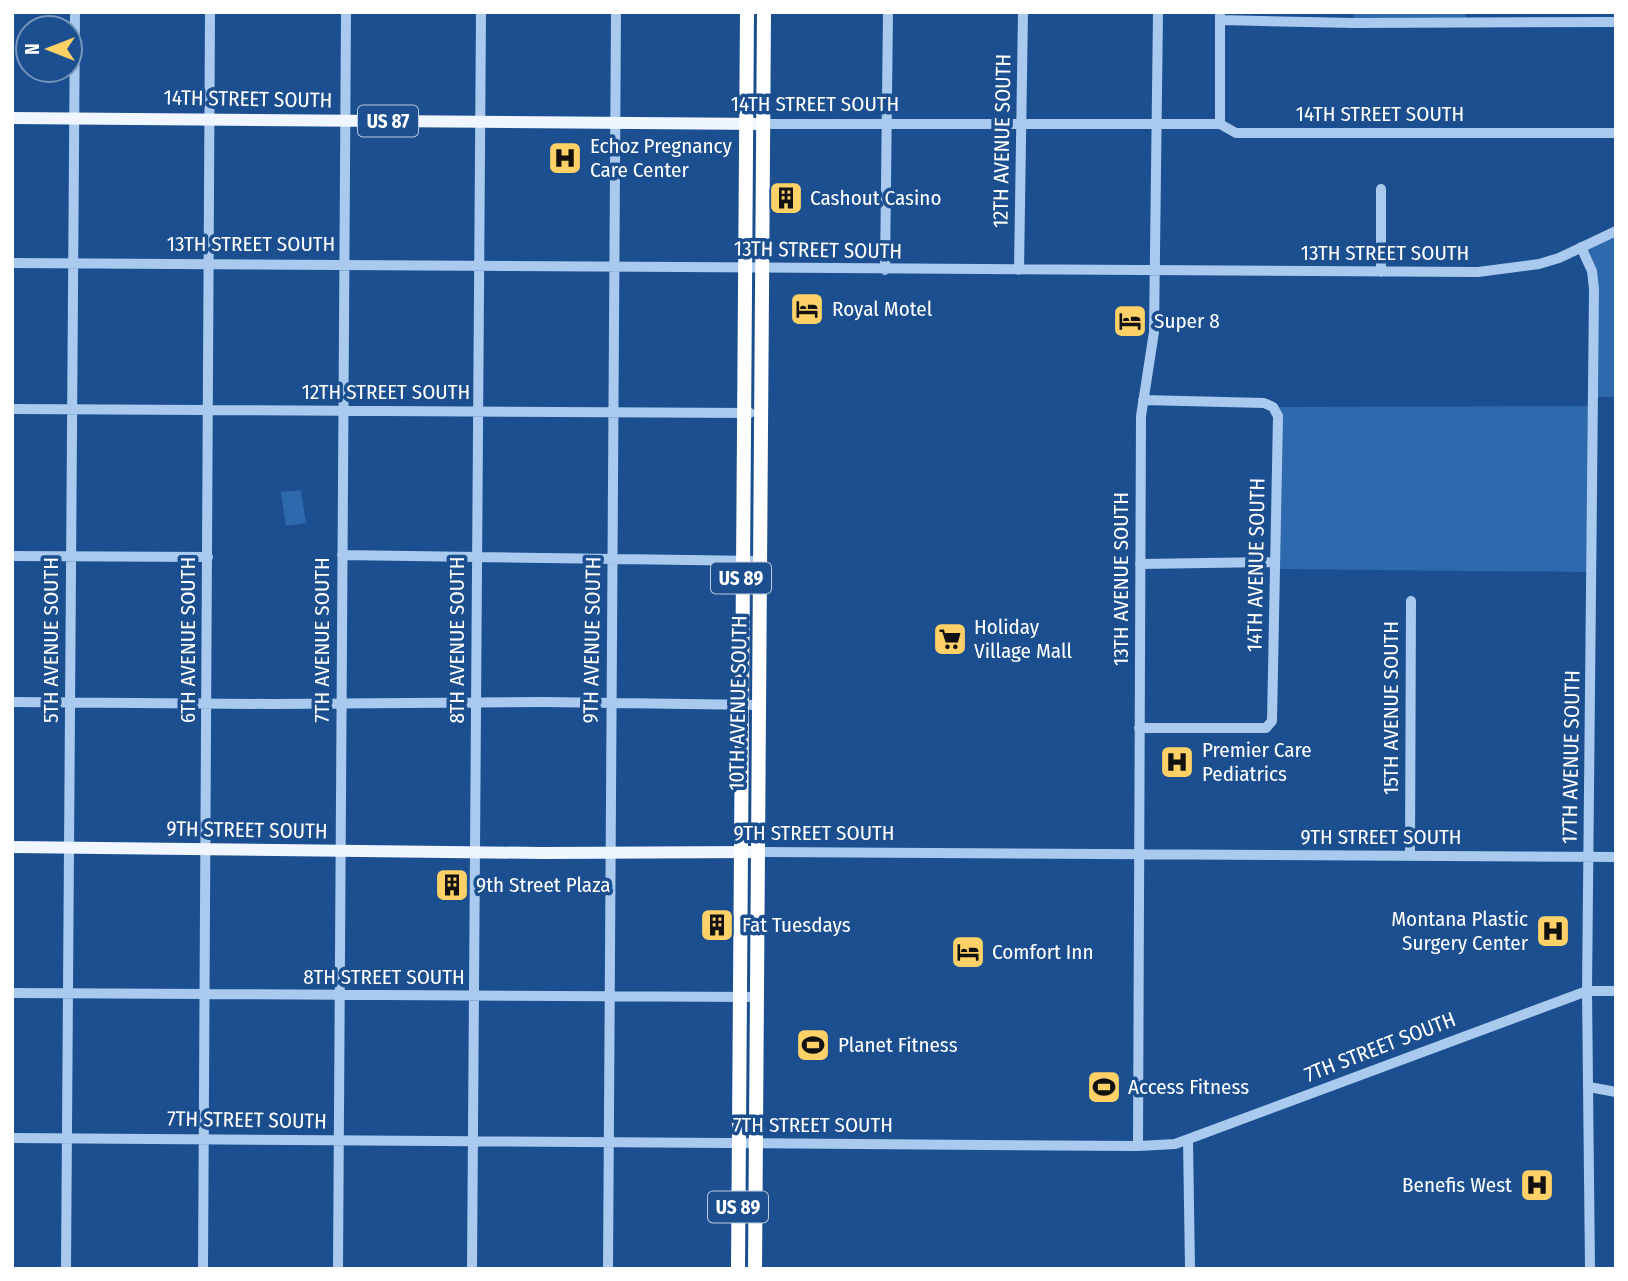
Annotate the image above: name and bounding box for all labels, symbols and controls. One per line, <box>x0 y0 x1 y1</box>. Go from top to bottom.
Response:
north arrow <box>14 14 84 84</box>
text: N <box>21 43 44 55</box>
street label: 12TH AVENUE SOUTH <box>987 54 1017 228</box>
street label: 14TH STREET SOUTH <box>163 85 333 113</box>
street label: 14TH STREET SOUTH <box>731 91 899 117</box>
street label: 14TH STREET SOUTH <box>1296 101 1464 127</box>
road number: US 87 <box>358 105 418 136</box>
place label: Echoz Pregnancy Care Center <box>590 133 733 183</box>
hospital icon: Echoz Pregnancy Care Center <box>546 139 584 177</box>
building icon: Cashout Casino <box>767 179 805 217</box>
place label: Cashout Casino <box>810 185 941 211</box>
street label: 13TH STREET SOUTH <box>167 231 335 257</box>
street label: 13TH STREET SOUTH <box>734 236 902 264</box>
street label: 13TH STREET SOUTH <box>1301 240 1469 266</box>
hotel icon: Royal Motel <box>788 290 826 328</box>
place label: Royal Motel <box>832 296 933 322</box>
hotel icon: Super 8 <box>1111 302 1149 340</box>
place label: Super 8 <box>1154 308 1220 334</box>
street label: 12TH STREET SOUTH <box>302 379 470 405</box>
street label: 14TH AVENUE SOUTH <box>1241 478 1271 652</box>
street label: 13TH AVENUE SOUTH <box>1108 492 1134 666</box>
street label: 8TH AVENUE SOUTH <box>444 556 470 724</box>
street label: 9TH AVENUE SOUTH <box>578 556 606 724</box>
street label: 5TH AVENUE SOUTH <box>38 557 64 723</box>
street label: 6TH AVENUE SOUTH <box>175 557 201 723</box>
street label: 7TH AVENUE SOUTH <box>309 557 335 723</box>
road number: US 89 <box>711 562 771 594</box>
place label: Holiday Village Mall <box>974 614 1072 664</box>
street label: 10TH AVENUE SOUTH <box>723 615 753 791</box>
supermarket icon: Holiday Village Mall <box>931 620 969 658</box>
street label: 15TH AVENUE SOUTH <box>1378 621 1404 795</box>
street label: 17TH AVENUE SOUTH <box>1556 670 1586 844</box>
place label: Premier Care Pediatrics <box>1202 737 1312 787</box>
hospital icon: Premier Care Pediatrics <box>1158 743 1196 781</box>
street label: 9TH STREET SOUTH <box>166 816 328 844</box>
street label: 9TH STREET SOUTH <box>733 820 895 846</box>
street label: 9TH STREET SOUTH <box>1300 824 1462 850</box>
building icon: 9th Street Plaza <box>433 866 471 904</box>
place label: 9th Street Plaza <box>476 872 610 898</box>
building icon: Fat Tuesdays <box>698 906 736 944</box>
place label: Montana Plastic Surgery Center <box>1391 906 1529 956</box>
place label: Fat Tuesdays <box>742 912 851 938</box>
hospital icon: Montana Plastic Surgery Center <box>1534 912 1572 950</box>
hotel icon: Comfort Inn <box>949 933 987 971</box>
place label: Comfort Inn <box>992 939 1093 965</box>
street label: 8TH STREET SOUTH <box>303 964 465 990</box>
street label: 7TH STREET SOUTH <box>1301 1006 1459 1088</box>
sports icon: Planet Fitness <box>794 1026 832 1064</box>
place label: Planet Fitness <box>838 1032 958 1058</box>
sports icon: Access Fitness <box>1085 1068 1123 1106</box>
place label: Access Fitness <box>1128 1074 1249 1100</box>
street label: 7TH STREET SOUTH <box>167 1106 327 1134</box>
street label: 7TH STREET SOUTH <box>733 1112 893 1138</box>
hospital icon: Benefis West <box>1518 1166 1556 1204</box>
place label: Benefis West <box>1402 1172 1512 1198</box>
road number: US 89 <box>708 1191 768 1222</box>

